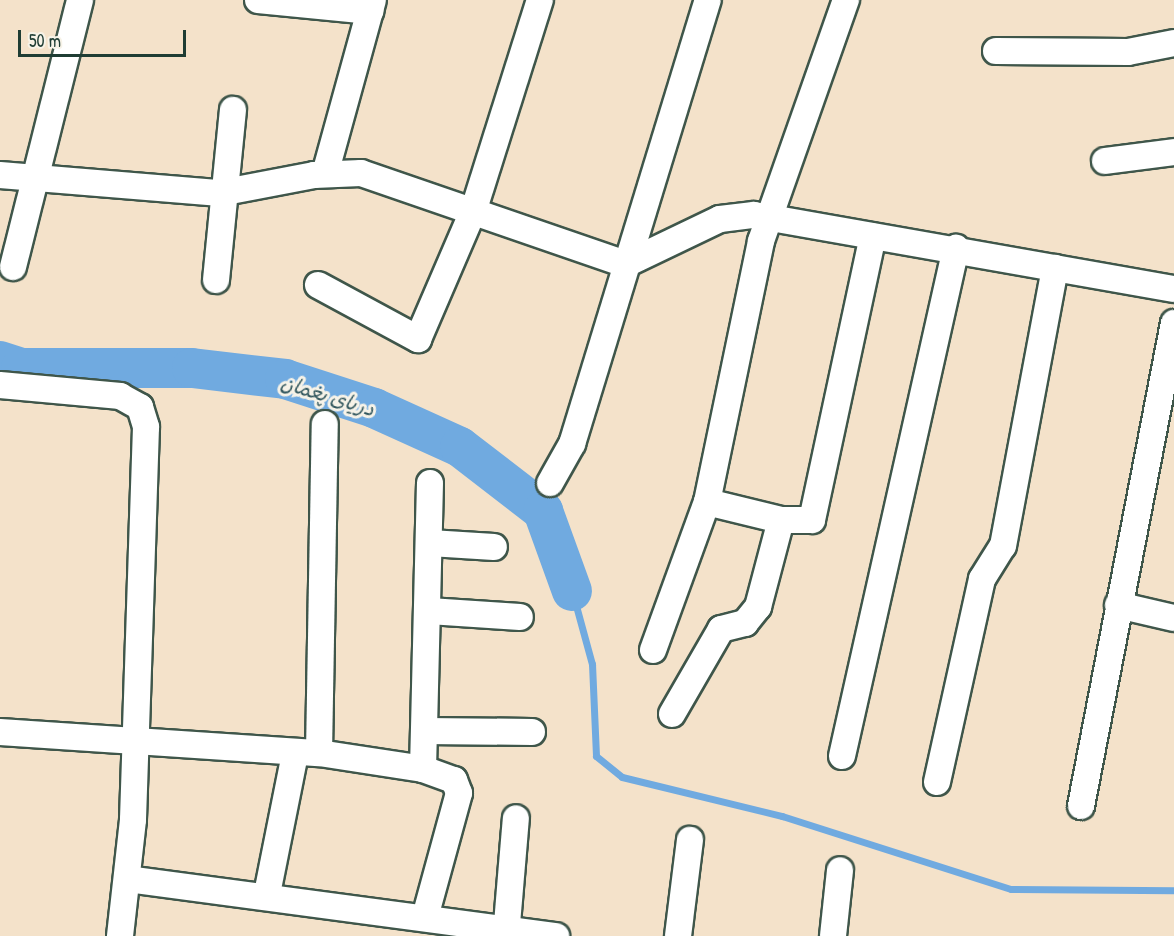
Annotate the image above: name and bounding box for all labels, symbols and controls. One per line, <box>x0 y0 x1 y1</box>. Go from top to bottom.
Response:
scale bar <box>21 18 189 56</box>
text: 50 m <box>29 28 61 53</box>
water label: دریای پغمان <box>278 369 378 421</box>

